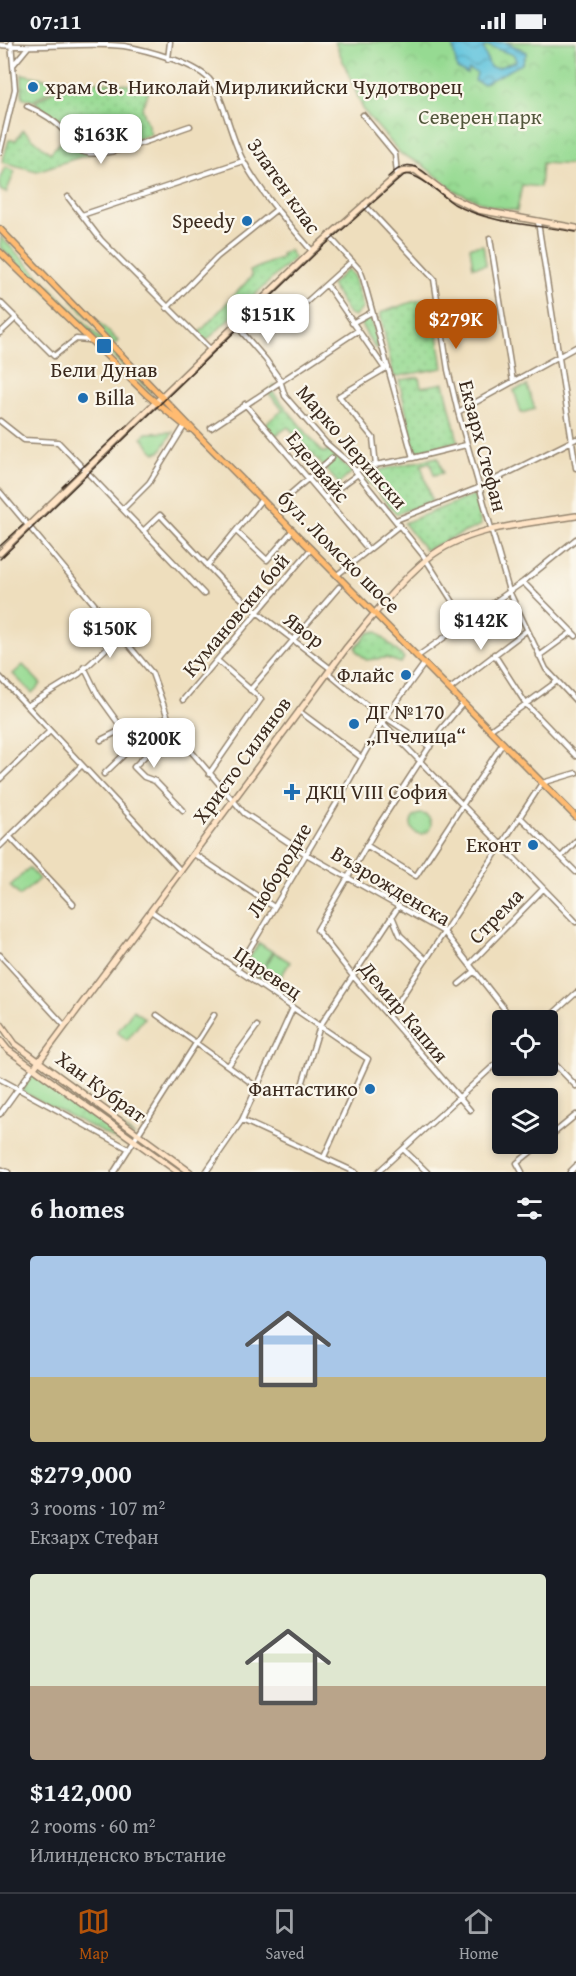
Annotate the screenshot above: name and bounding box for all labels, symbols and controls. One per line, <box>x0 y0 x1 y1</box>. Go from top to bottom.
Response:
text: 07:11 <box>30 5 82 37</box>
place label: храм Св. Николай Мирликийски Чудотворец <box>45 71 463 102</box>
marker: храм Св. Николай Мирликийски Чудотворец <box>26 80 40 94</box>
park label: Северен парк <box>418 101 542 132</box>
pin: $163K <box>59 114 143 165</box>
text: $163K <box>74 119 128 148</box>
street label: Златен клас <box>240 131 329 240</box>
place label: Speedy <box>172 205 236 236</box>
marker: Speedy <box>240 214 254 228</box>
pin: $151K <box>226 294 310 345</box>
text: $151K <box>241 299 295 328</box>
pin: $279K <box>414 299 498 350</box>
text: $279K <box>429 304 483 333</box>
marker: Бели Дунав <box>95 337 113 355</box>
place label: Бели Дунав <box>51 354 157 385</box>
street label: Екзарх Стефан <box>451 377 516 515</box>
street label: Марко Лерински <box>289 378 415 516</box>
place label: Billa <box>95 382 135 413</box>
marker: Billa <box>76 391 90 405</box>
street label: Еделвайс <box>279 424 358 509</box>
street label: бул. Ломско шосе <box>271 483 408 620</box>
street label: Кумановски бой <box>175 546 297 683</box>
pin: $142K <box>439 600 523 651</box>
street label: Явор <box>276 603 331 655</box>
text: $142K <box>454 605 508 634</box>
pin: $150K <box>68 608 152 659</box>
text: $150K <box>83 613 137 642</box>
place label: Флайс <box>337 659 394 690</box>
marker: Флайс <box>399 668 413 682</box>
street label: Христо Силянов <box>185 690 298 830</box>
place label: ДГ №170 „Пчелица“ <box>365 696 466 751</box>
marker: ДГ №170 „Пчелица“ <box>347 717 361 731</box>
pin: $200K <box>112 718 196 769</box>
text: $200K <box>127 723 181 752</box>
place label: ДКЦ VIII София <box>305 776 448 807</box>
marker: ДКЦ VIII София <box>283 783 301 801</box>
street label: Любородие <box>238 816 319 923</box>
place label: Еконт <box>466 829 521 860</box>
street label: Възрожденска <box>326 838 457 934</box>
marker: Еконт <box>526 838 540 852</box>
street label: Стрема <box>461 881 530 951</box>
street label: Царевец <box>228 938 309 1007</box>
street label: Демир Капия <box>352 953 457 1070</box>
map controls <box>492 1010 558 1154</box>
button: locate <box>492 1010 558 1076</box>
street label: Хан Кубрат <box>49 1043 153 1130</box>
place label: Фантастико <box>248 1073 358 1104</box>
marker: Фантастико <box>363 1082 377 1096</box>
button: layers <box>492 1088 558 1154</box>
text: 6 homes <box>30 1189 125 1228</box>
icon: filters <box>513 1192 546 1225</box>
icon: home <box>234 1295 342 1403</box>
text: $279,000 <box>30 1454 132 1493</box>
text: 3 rooms · 107 m² <box>30 1493 165 1522</box>
text: Екзарх Стефан <box>30 1522 159 1551</box>
icon: home <box>234 1613 342 1721</box>
text: $142,000 <box>30 1772 132 1811</box>
text: 2 rooms · 60 m² <box>30 1811 156 1840</box>
text: Илинденско въстание <box>30 1840 226 1869</box>
tab: Map <box>77 1905 110 1965</box>
tab: Saved <box>265 1905 304 1965</box>
tab: Home <box>459 1905 499 1965</box>

